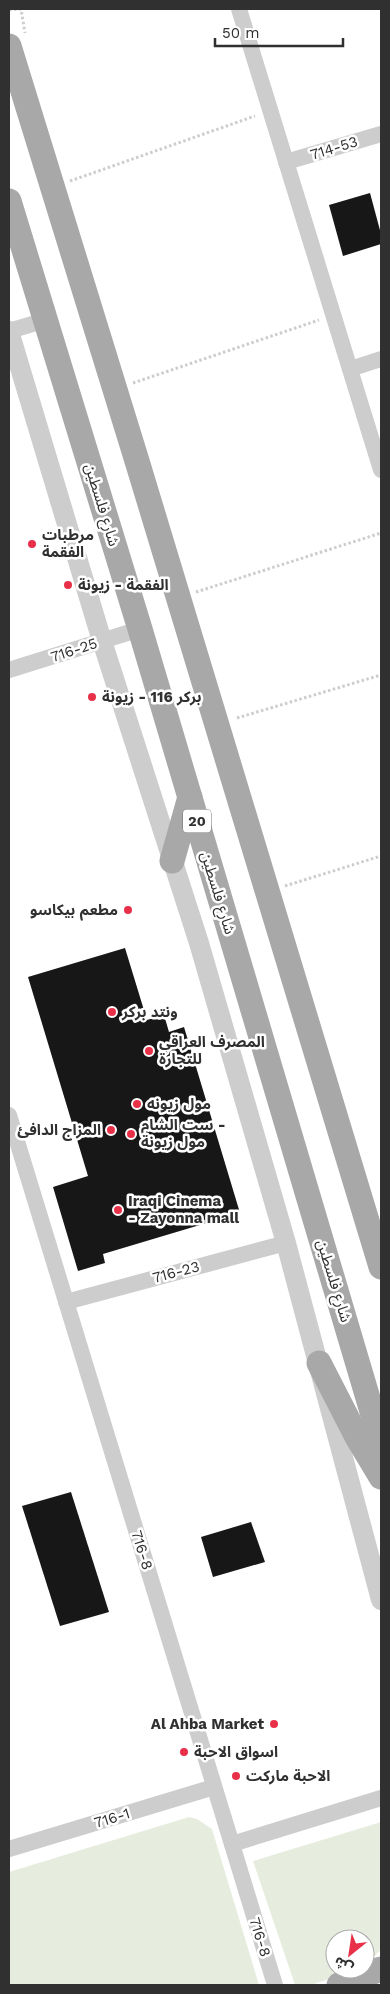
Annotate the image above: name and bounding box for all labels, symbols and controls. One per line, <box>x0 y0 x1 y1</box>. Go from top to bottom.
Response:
scale bar <box>215 15 342 47</box>
text: 50 m <box>222 24 259 42</box>
street label: 714-53 <box>308 132 360 164</box>
street label: شارع فلسطين <box>78 461 123 550</box>
place label: مرطبات الفقمة <box>42 526 94 561</box>
marker: مرطبات الفقمة <box>26 538 38 550</box>
place label: الفقمة - زيونة <box>78 576 169 594</box>
marker: الفقمة - زيونة <box>62 579 74 591</box>
street label: 716-25 <box>48 634 100 666</box>
place label: بركر 116 - زيونة <box>102 688 201 706</box>
marker: بركر 116 - زيونة <box>86 691 98 703</box>
road number: 20 <box>183 809 211 832</box>
street label: شارع فلسطين <box>194 849 239 938</box>
place label: مطعم بيكاسو <box>30 901 118 921</box>
marker: مطعم بيكاسو <box>122 904 134 916</box>
place label: ونتد بركر <box>121 1003 178 1021</box>
marker: ونتد بركر <box>106 1006 118 1018</box>
place label: المصرف العراقي للتجارة <box>159 1033 265 1068</box>
marker: المصرف العراقي للتجارة <box>143 1045 155 1057</box>
place label: مول زيونه <box>147 1095 211 1113</box>
marker: مول زيونه <box>131 1098 143 1110</box>
place label: ست الشام - مول زيونة <box>141 1116 226 1151</box>
place label: المزاج الدافئ <box>17 1121 101 1141</box>
marker: المزاج الدافئ <box>105 1124 117 1136</box>
marker: ست الشام - مول زيونة <box>125 1128 137 1140</box>
place label: Iraqi Cinema - Zayonna mall <box>128 1192 239 1227</box>
marker: Iraqi Cinema - Zayonna mall <box>112 1204 124 1216</box>
street label: شارع فلسطين <box>310 1237 355 1326</box>
street label: 716-23 <box>151 1257 201 1287</box>
street label: 716-8 <box>128 1528 156 1572</box>
place label: Al Ahba Market <box>151 1715 264 1733</box>
marker: Al Ahba Market <box>268 1718 280 1730</box>
place label: اسواق الاحبة <box>194 1743 278 1761</box>
marker: اسواق الاحبة <box>178 1746 190 1758</box>
place label: الاحبة ماركت <box>246 1767 330 1785</box>
marker: الاحبة ماركت <box>230 1770 242 1782</box>
street label: 716-1 <box>92 1804 132 1832</box>
street label: 716-8 <box>246 1915 274 1959</box>
north arrow <box>325 1929 375 1979</box>
text: ش <box>331 1954 356 1977</box>

